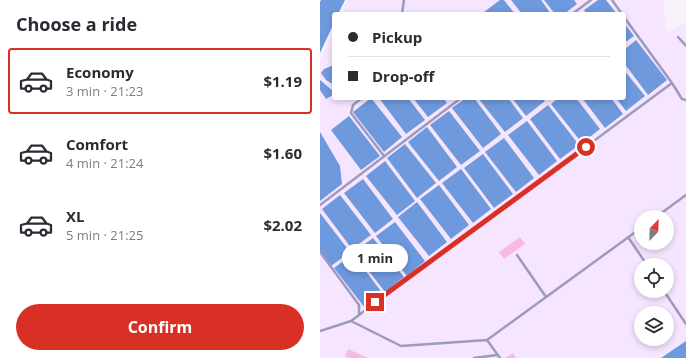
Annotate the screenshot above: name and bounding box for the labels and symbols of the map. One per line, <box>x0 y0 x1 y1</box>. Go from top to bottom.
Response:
route start <box>577 138 595 156</box>
north arrow <box>634 210 674 250</box>
callout: 1 min <box>342 244 408 272</box>
route end <box>366 293 384 311</box>

